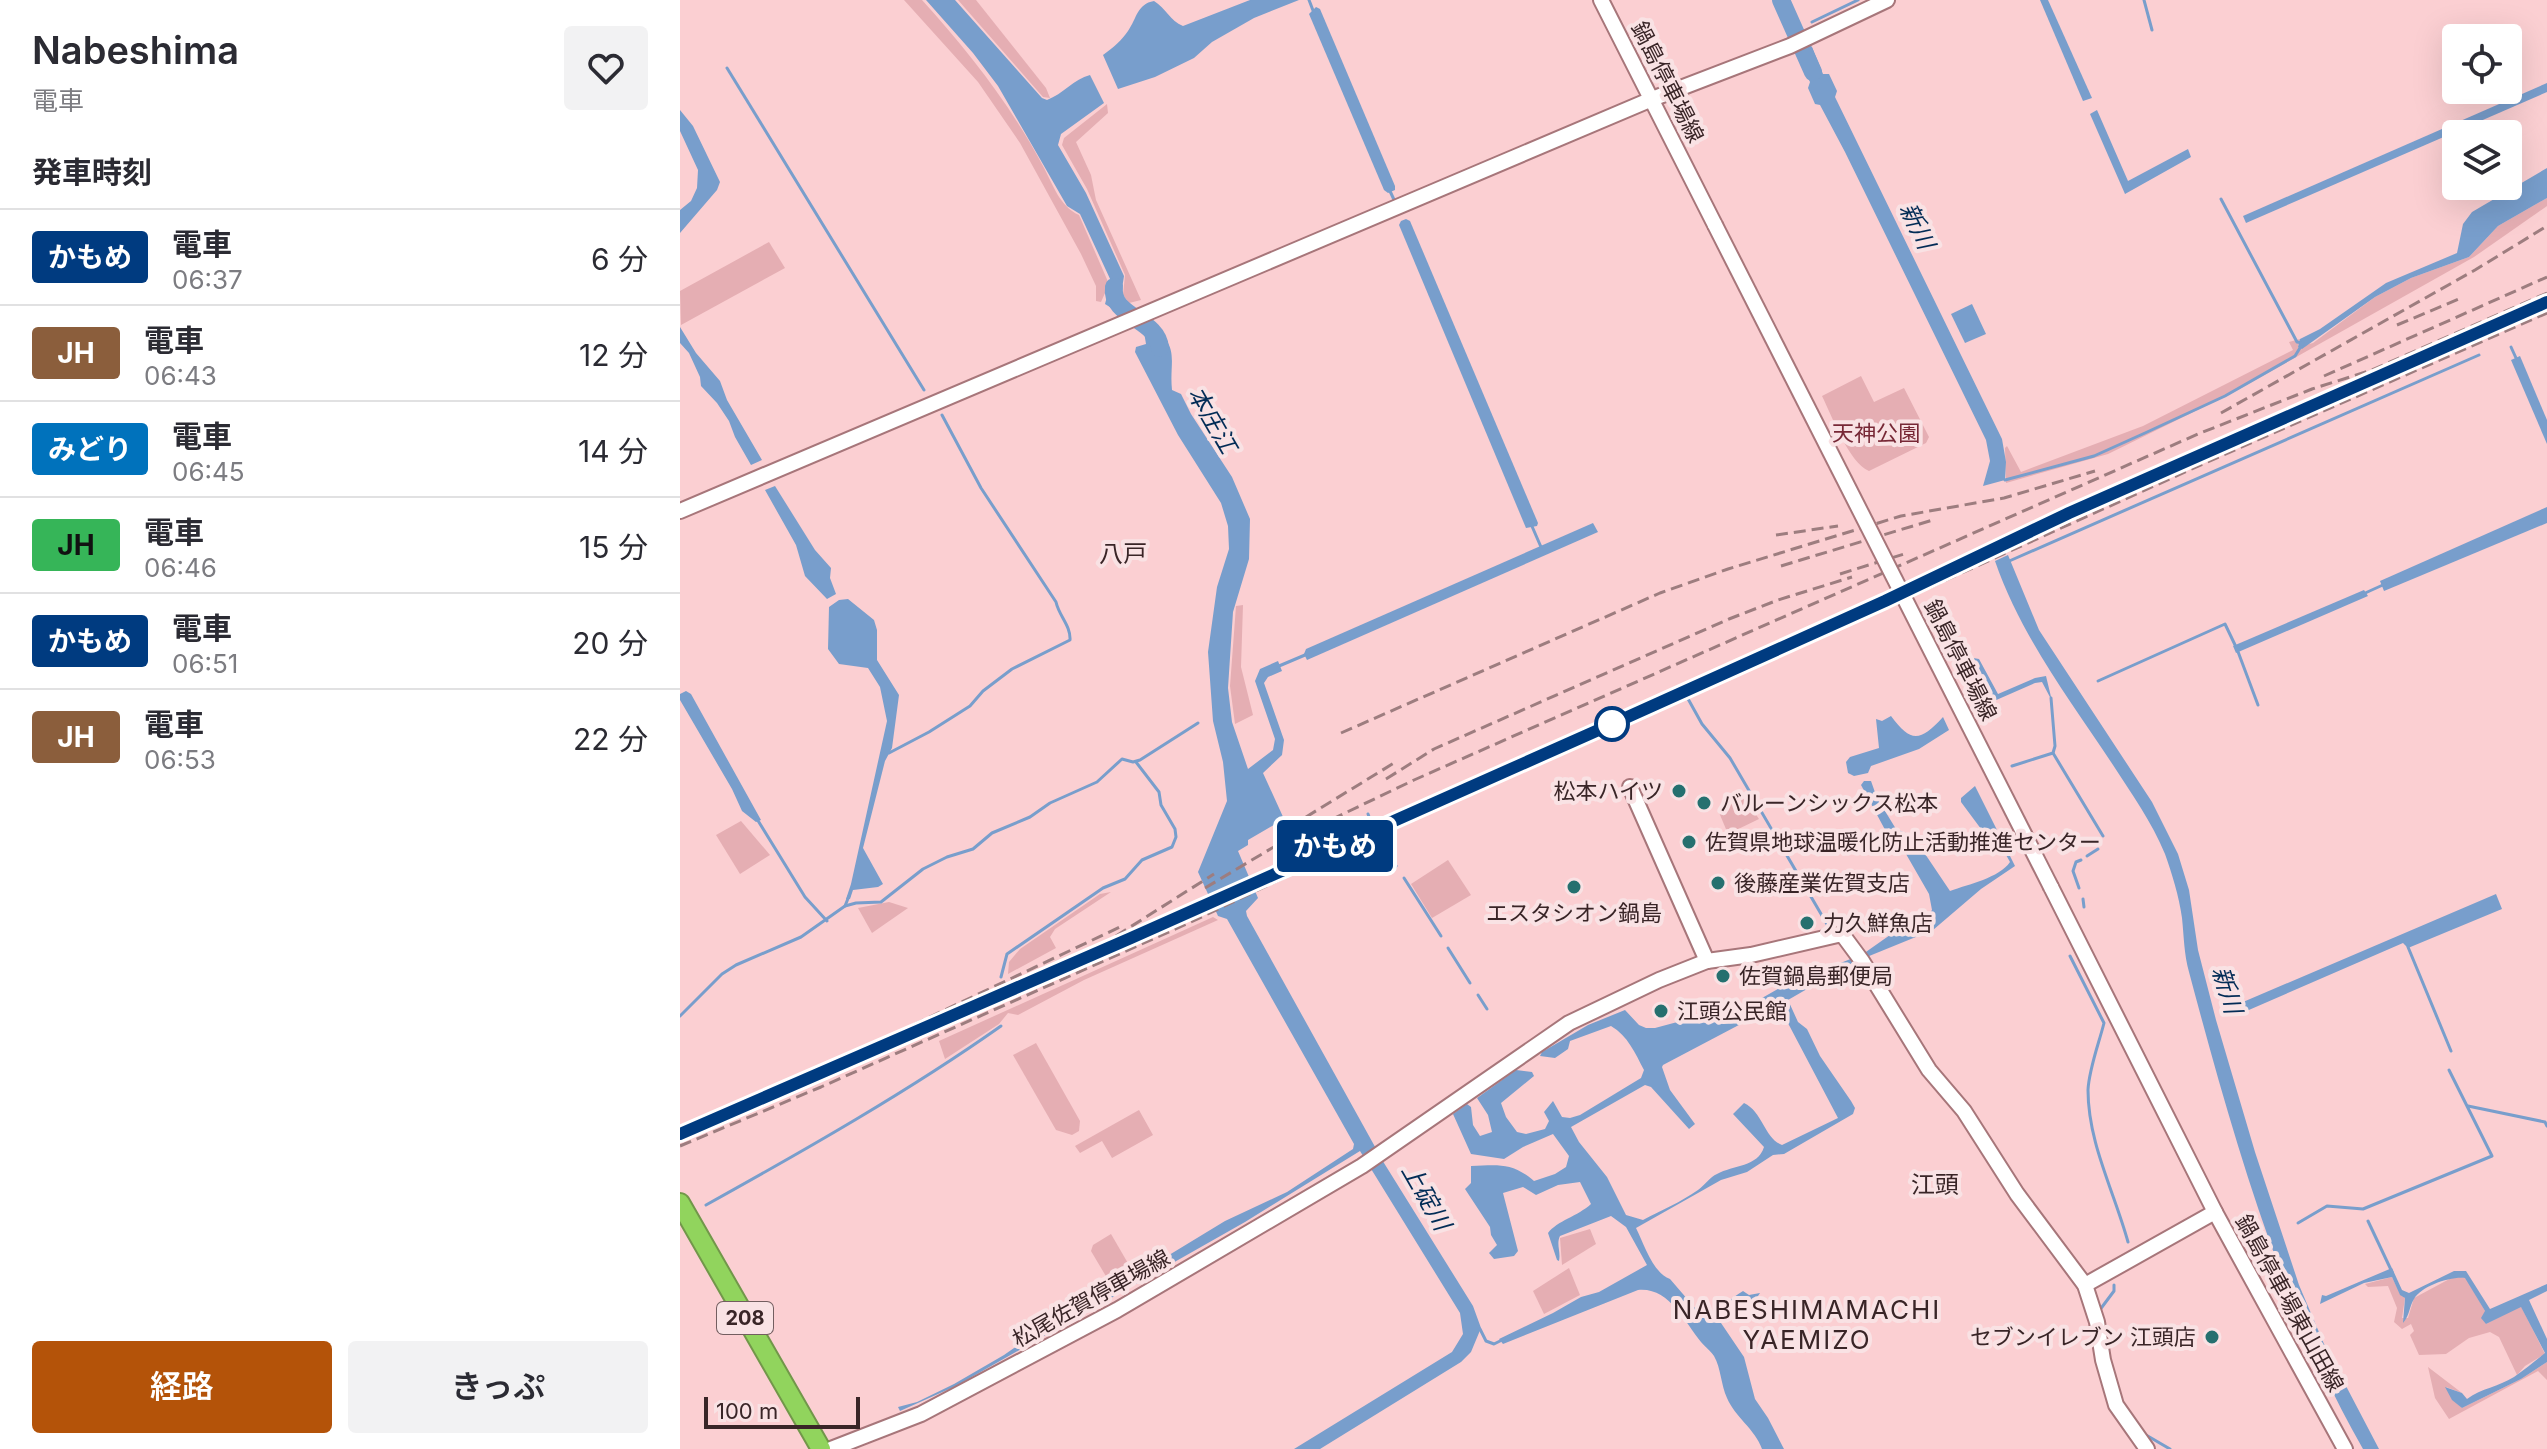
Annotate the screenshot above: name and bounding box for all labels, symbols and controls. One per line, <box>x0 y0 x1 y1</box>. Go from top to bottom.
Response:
street label: 鍋島停車場線 <box>1626 17 1710 147</box>
map controls <box>2442 24 2522 200</box>
button: locate <box>2442 24 2522 104</box>
button: heart <box>564 26 648 110</box>
text: Nabeshima <box>32 27 239 73</box>
text: 電車 <box>32 85 84 116</box>
button: layers <box>2442 120 2522 200</box>
text: 発車時刻 <box>32 154 152 190</box>
water label: 新川 <box>1894 198 1942 256</box>
text: 電車 <box>172 226 232 262</box>
text: かもめ <box>48 240 132 274</box>
text: 6 分 <box>591 241 648 277</box>
text: 06:37 <box>172 264 243 295</box>
text: 電車 <box>144 322 204 358</box>
text: JH <box>57 336 95 370</box>
text: 12 分 <box>579 337 648 373</box>
text: 06:43 <box>144 360 217 391</box>
water label: 本庄江 <box>1182 381 1244 461</box>
text: 電車 <box>172 418 232 454</box>
park label: 天神公園 <box>1832 420 1920 446</box>
text: みどり <box>48 432 132 466</box>
text: 14 分 <box>578 433 648 469</box>
text: 06:45 <box>172 456 245 487</box>
text: 電車 <box>144 514 204 550</box>
text: JH <box>57 528 95 562</box>
text: 15 分 <box>579 529 648 565</box>
district label: 八戸 <box>1099 539 1147 568</box>
text: 06:46 <box>144 552 217 583</box>
street label: 鍋島停車場線 <box>1919 595 2003 725</box>
text: 電車 <box>172 610 232 646</box>
text: かもめ <box>48 624 132 658</box>
text: 20 分 <box>572 625 648 661</box>
text: 06:51 <box>172 648 238 679</box>
text: 電車 <box>144 706 204 742</box>
unlabelled marker <box>1595 707 1629 741</box>
text: JH <box>57 720 95 754</box>
text: 22 分 <box>573 721 648 757</box>
text: 06:53 <box>144 744 216 775</box>
place label: 松本ハイツ <box>1553 778 1663 804</box>
marker: 松本ハイツ <box>1670 782 1688 800</box>
place label: バルーンシックス松本 <box>1720 790 1938 816</box>
marker: バルーンシックス松本 <box>1695 794 1713 812</box>
line badge: かもめ <box>1289 820 1381 872</box>
text: かもめ <box>1293 829 1377 863</box>
place label: 佐賀県地球温暖化防止活動推進センター <box>1705 829 2101 855</box>
marker: 佐賀県地球温暖化防止活動推進センター <box>1680 833 1698 851</box>
place label: 後藤産業佐賀支店 <box>1734 870 1910 896</box>
marker: 後藤産業佐賀支店 <box>1709 874 1727 892</box>
marker: エスタシオン鍋島 <box>1565 878 1583 896</box>
place label: エスタシオン鍋島 <box>1486 900 1662 926</box>
place label: 力久鮮魚店 <box>1823 910 1933 936</box>
marker: 力久鮮魚店 <box>1798 914 1816 932</box>
place label: 佐賀鍋島郵便局 <box>1739 963 1893 989</box>
water label: 新川 <box>2207 963 2249 1020</box>
marker: 佐賀鍋島郵便局 <box>1714 967 1732 985</box>
place label: 江頭公民館 <box>1677 998 1787 1024</box>
marker: 江頭公民館 <box>1652 1002 1670 1020</box>
water label: 上碇川 <box>1396 1158 1458 1238</box>
district label: 江頭 <box>1911 1170 1959 1199</box>
street label: 鍋島停車場東山田線 <box>2231 1210 2349 1396</box>
street label: 松尾佐賀停車場線 <box>1008 1244 1174 1352</box>
district label: NABESHIMAMACHI YAEMIZO <box>1673 1294 1941 1355</box>
road number: 208 <box>717 1302 773 1334</box>
place label: セブンイレブン 江頭店 <box>1970 1324 2196 1350</box>
marker: セブンイレブン 江頭店 <box>2203 1328 2221 1346</box>
button: 経路 <box>32 1341 332 1433</box>
button: きっぷ <box>348 1341 648 1433</box>
scale bar <box>704 1393 860 1429</box>
text: 100 m <box>716 1398 778 1424</box>

